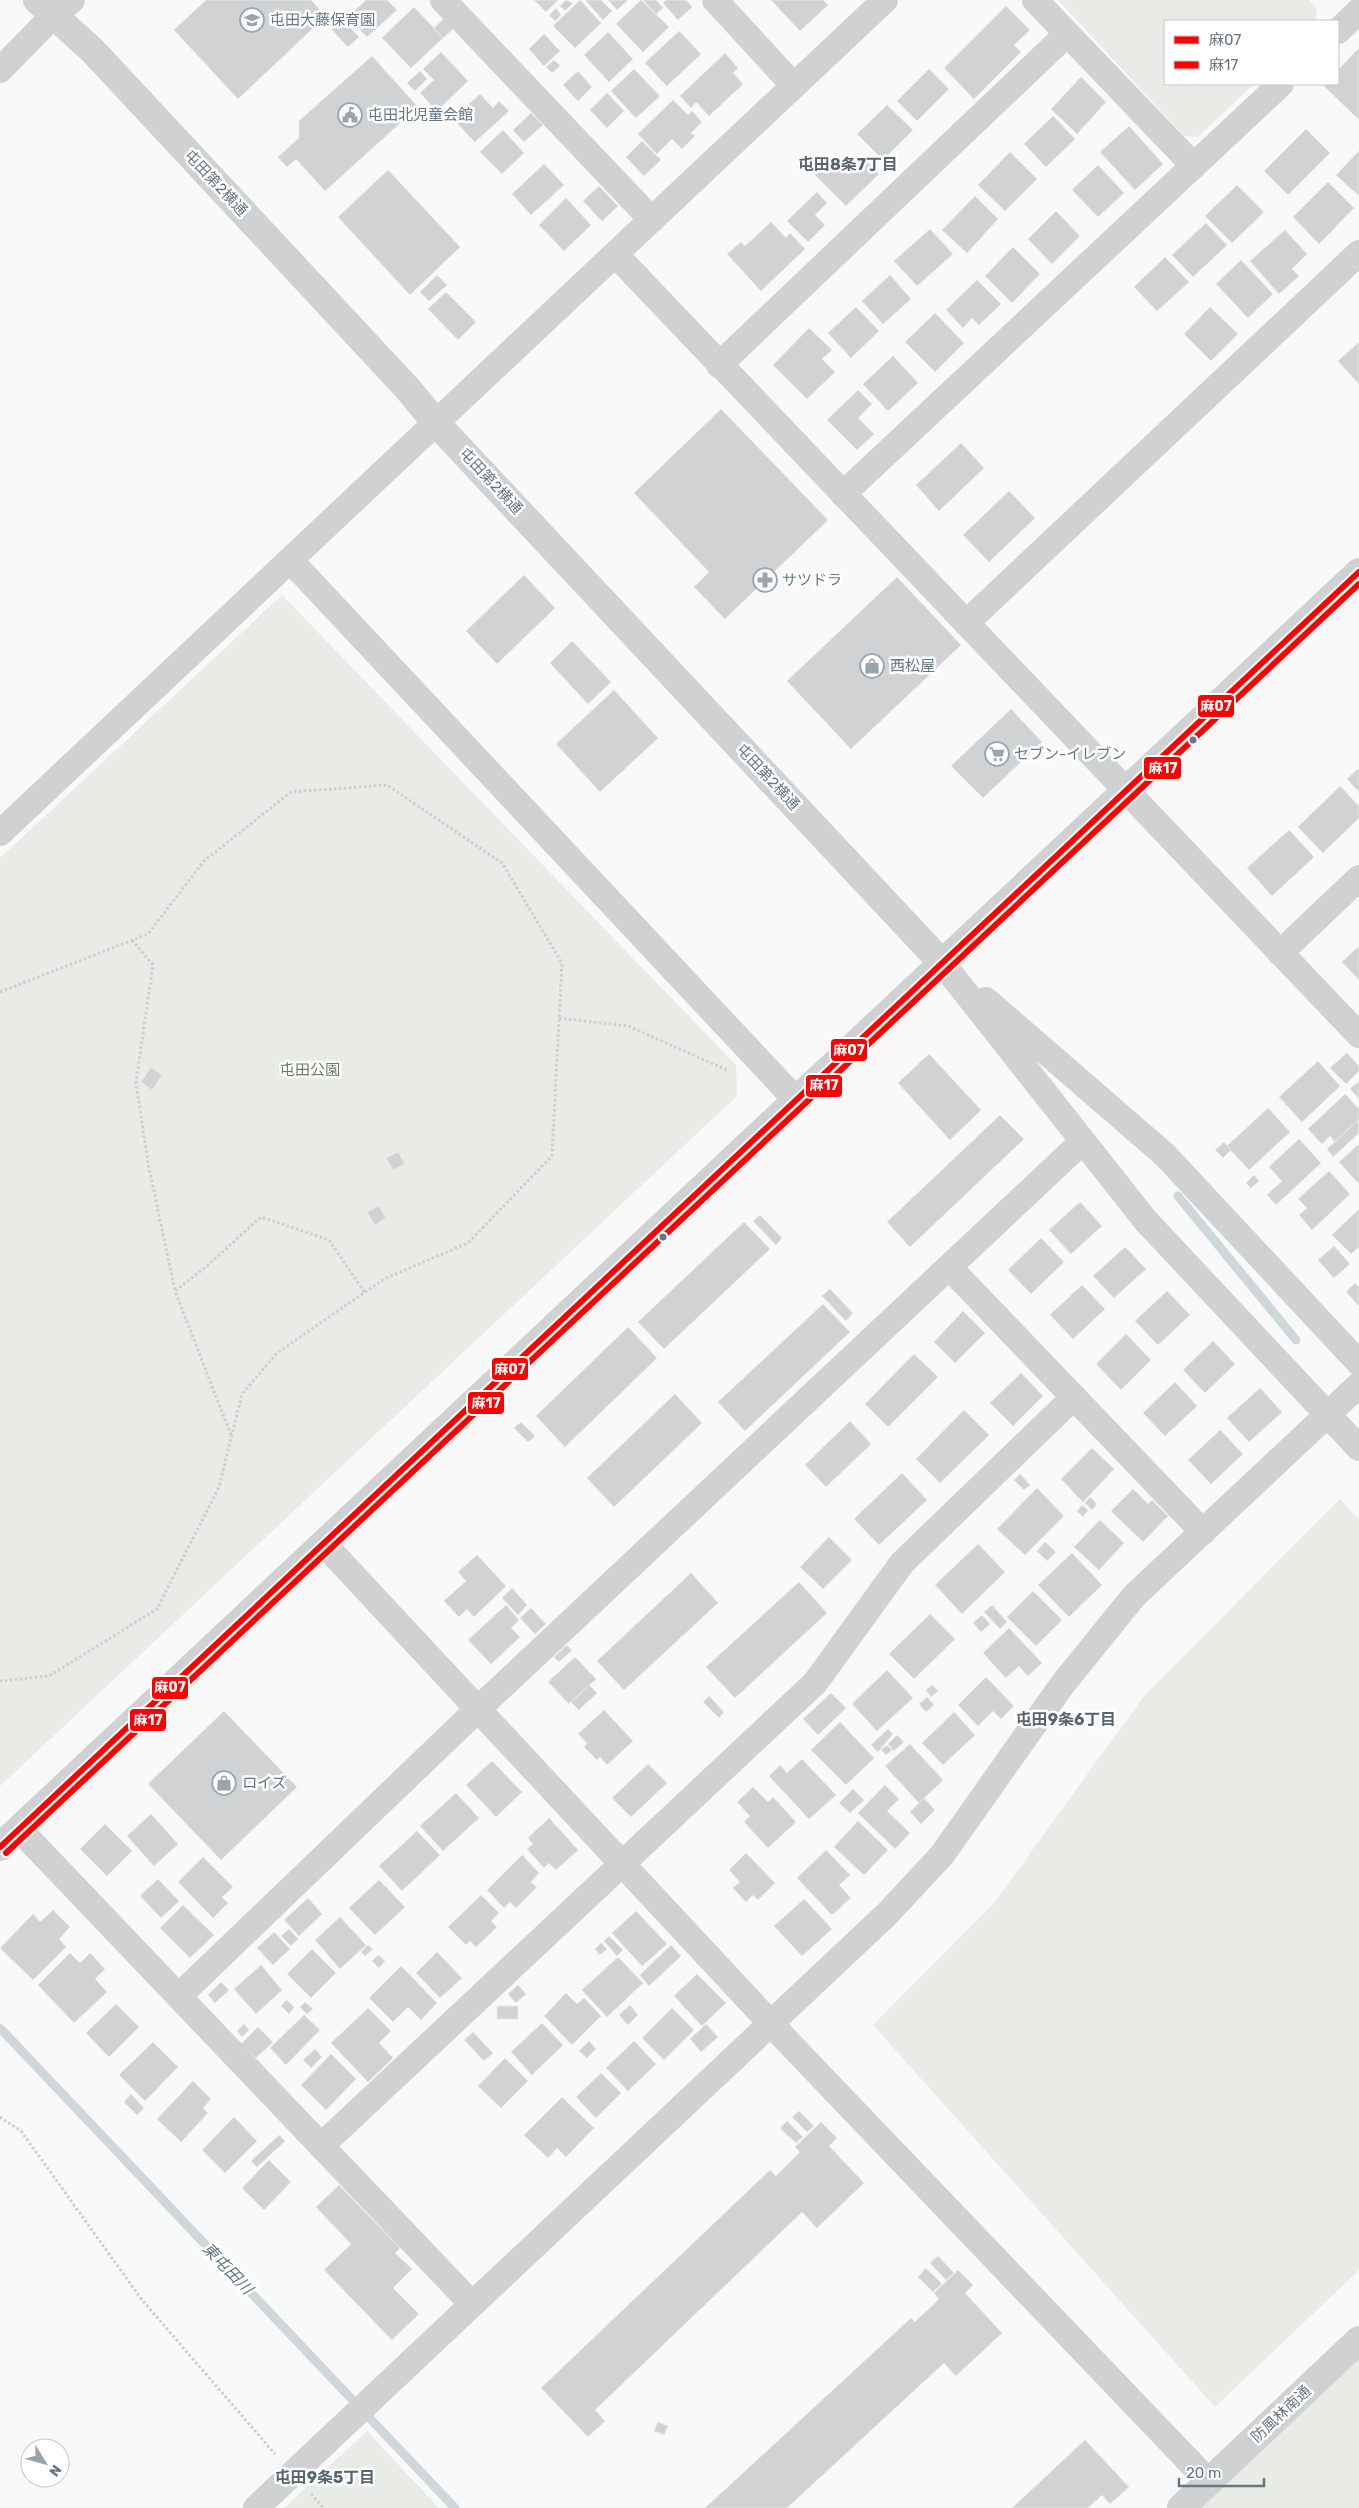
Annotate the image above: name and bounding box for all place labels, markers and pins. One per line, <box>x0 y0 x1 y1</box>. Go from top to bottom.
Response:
school or university icon: 屯田大藤保育園 <box>239 7 265 33</box>
place label: 屯田大藤保育園 <box>270 11 375 29</box>
public building icon: 屯田北児童会館 <box>337 102 363 128</box>
place label: 屯田北児童会館 <box>368 106 473 124</box>
pharmacy icon: サツドラ <box>752 567 778 593</box>
place label: サツドラ <box>782 571 842 589</box>
shop icon: 西松屋 <box>859 653 885 679</box>
place label: 西松屋 <box>890 657 935 675</box>
unlabelled marker <box>1188 735 1198 745</box>
supermarket icon: セブン-イレブン <box>984 741 1010 767</box>
place label: セブン-イレブン <box>1014 745 1126 763</box>
unlabelled marker <box>658 1232 668 1242</box>
shop icon: ロイズ <box>211 1770 237 1796</box>
place label: ロイズ <box>242 1774 287 1792</box>

